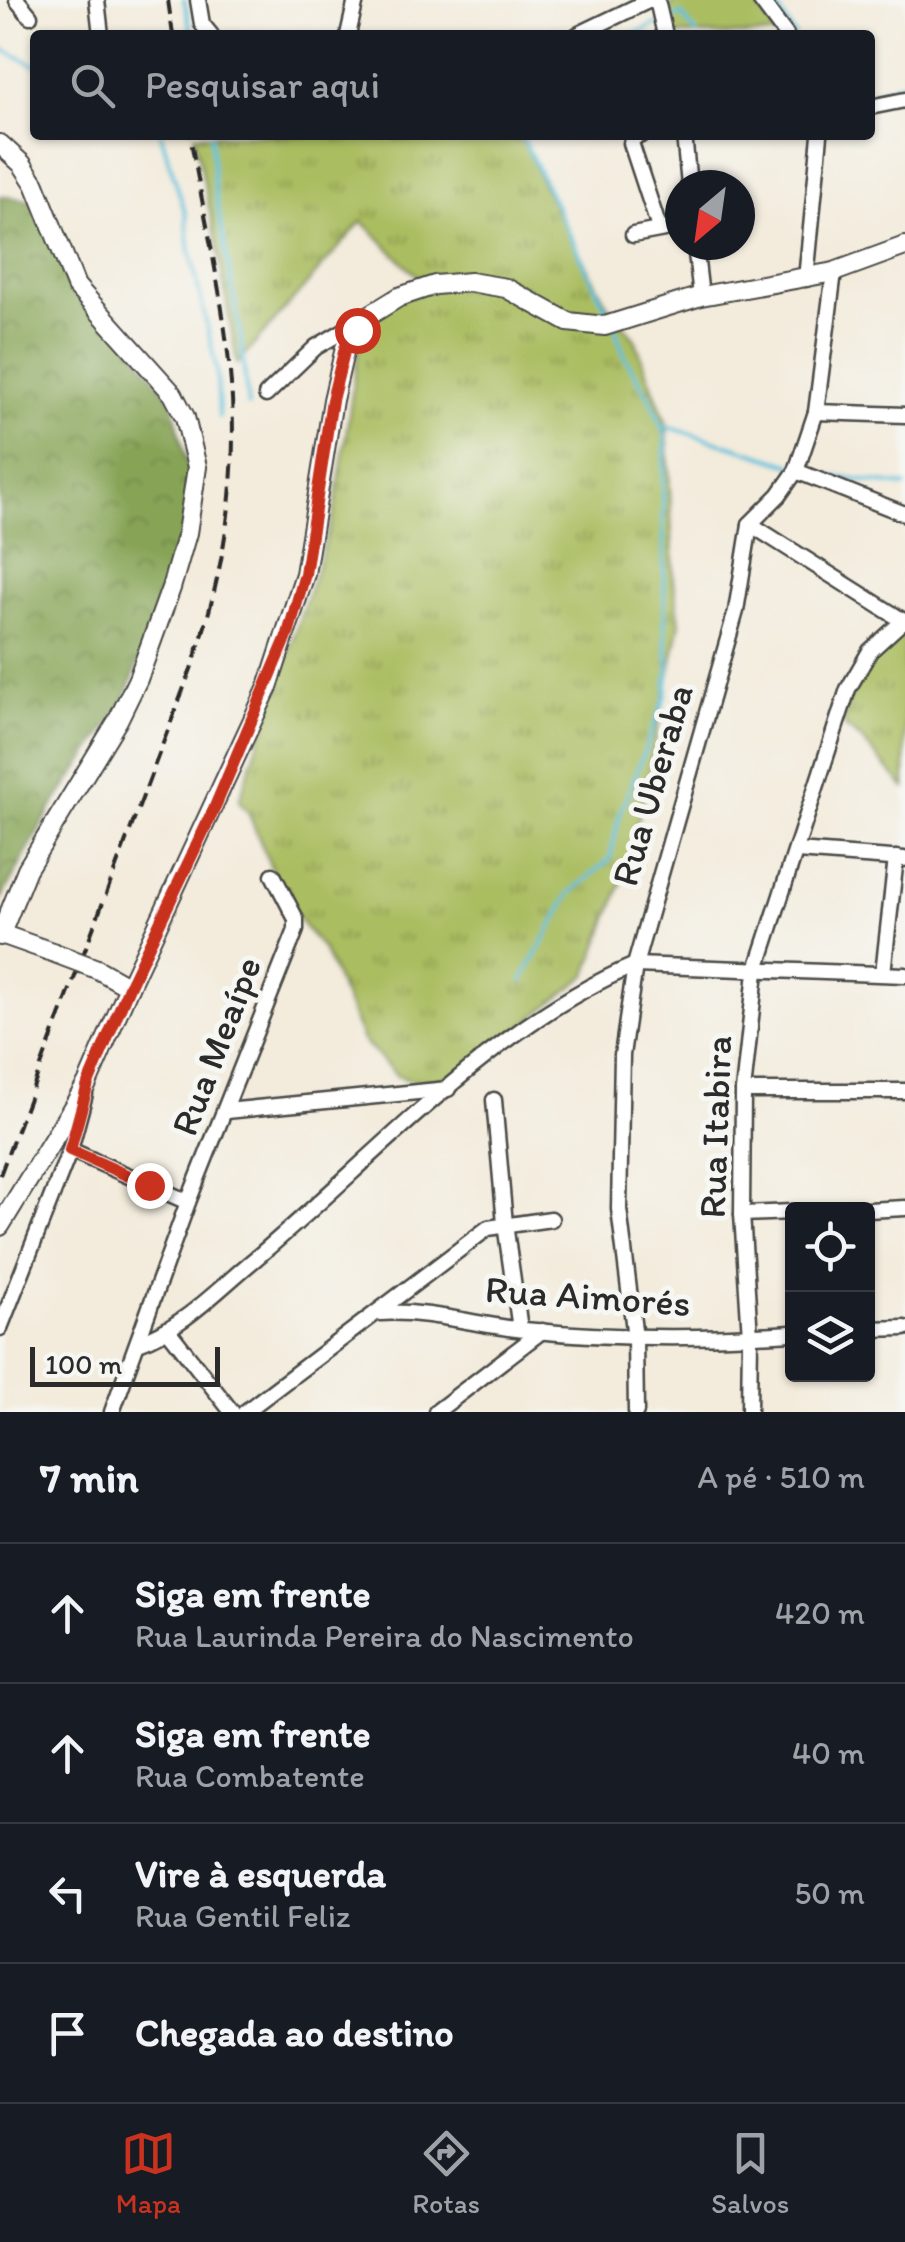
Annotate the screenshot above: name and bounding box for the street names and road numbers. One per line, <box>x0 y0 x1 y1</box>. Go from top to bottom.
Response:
street label: Rua Uberaba <box>601 679 703 891</box>
street label: Rua Meaípe <box>161 950 271 1142</box>
street label: Rua Itabira <box>689 1035 741 1219</box>
street label: Rua Aimorés <box>484 1266 692 1326</box>

